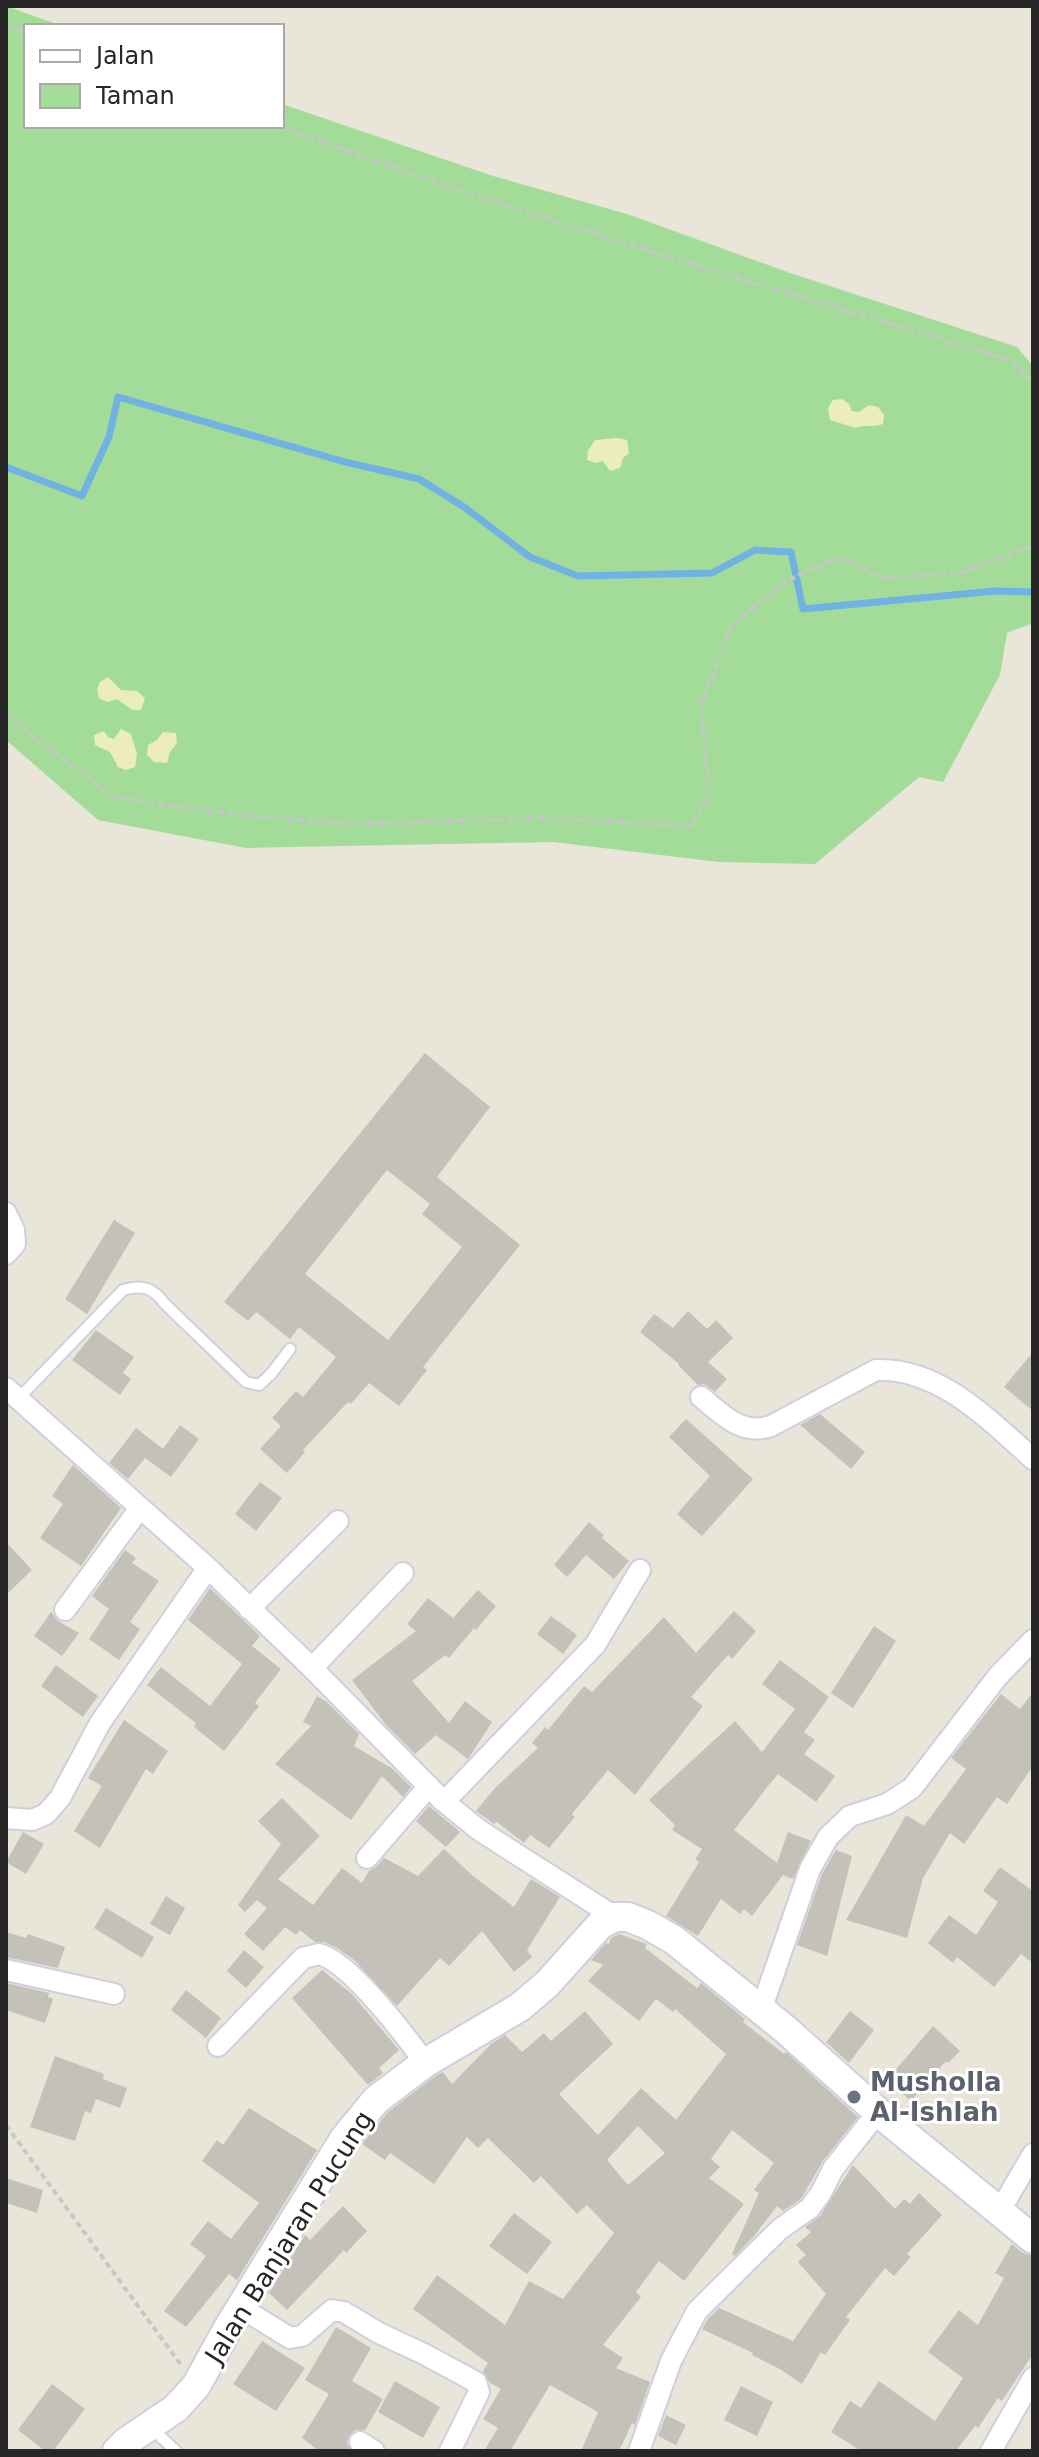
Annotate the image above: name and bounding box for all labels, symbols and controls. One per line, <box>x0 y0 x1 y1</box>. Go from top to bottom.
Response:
legend <box>24 24 284 128</box>
text: Jalan <box>94 42 154 70</box>
text: Taman <box>95 82 175 110</box>
place label: Musholla Al-Ishlah <box>870 2067 1002 2127</box>
marker: Musholla Al-Ishlah <box>845 2088 863 2106</box>
street label: Jalan Banjaran Pucung <box>198 2105 379 2370</box>

